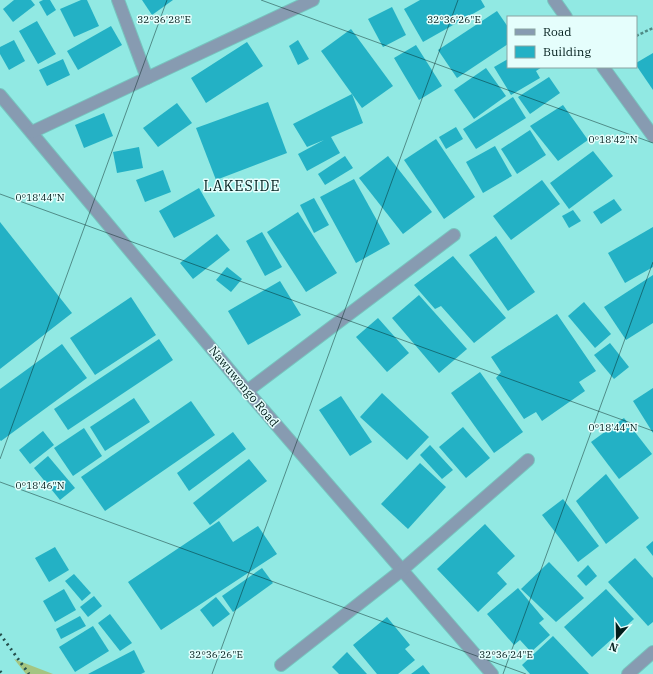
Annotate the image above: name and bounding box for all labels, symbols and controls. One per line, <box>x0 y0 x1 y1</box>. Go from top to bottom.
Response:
text: 32°36'28"E <box>137 13 191 26</box>
text: 32°36'26"E <box>427 13 481 26</box>
legend <box>507 16 637 68</box>
text: Road <box>543 24 572 39</box>
text: Building <box>543 44 591 59</box>
text: 0°18'42"N <box>589 133 638 146</box>
district label: LAKESIDE <box>204 177 280 195</box>
text: 0°18'44"N <box>16 191 65 204</box>
street label: Nawuwongo Road <box>206 343 282 429</box>
text: 0°18'44"N <box>589 421 638 434</box>
text: 0°18'46"N <box>16 479 65 492</box>
north arrow <box>597 618 637 658</box>
text: N <box>607 639 620 655</box>
text: 32°36'26"E <box>189 648 243 661</box>
text: 32°36'24"E <box>479 648 533 661</box>

